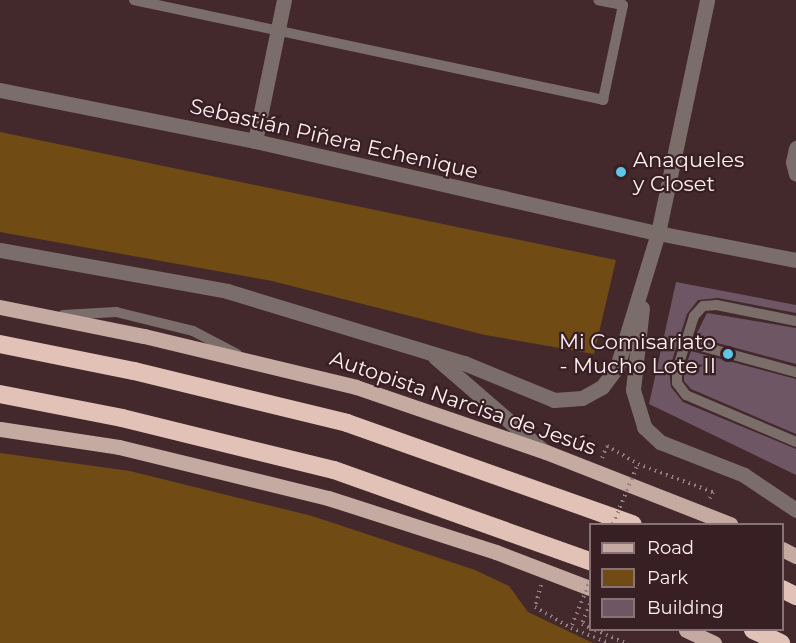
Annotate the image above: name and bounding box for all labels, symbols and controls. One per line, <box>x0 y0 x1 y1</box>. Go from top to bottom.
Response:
street label: Sebastián Piñera Echenique <box>187 94 481 184</box>
place label: Anaqueles y Closet <box>633 147 744 197</box>
marker: Anaqueles y Closet <box>614 165 628 179</box>
place label: Mi Comisariato - Mucho Lote II <box>559 329 716 379</box>
street label: Autopista Narcisa de Jesús <box>327 346 599 460</box>
marker: Mi Comisariato - Mucho Lote II <box>721 347 735 361</box>
legend <box>589 523 784 631</box>
text: Road <box>647 537 694 559</box>
text: Park <box>647 567 688 589</box>
text: Building <box>647 597 724 619</box>

